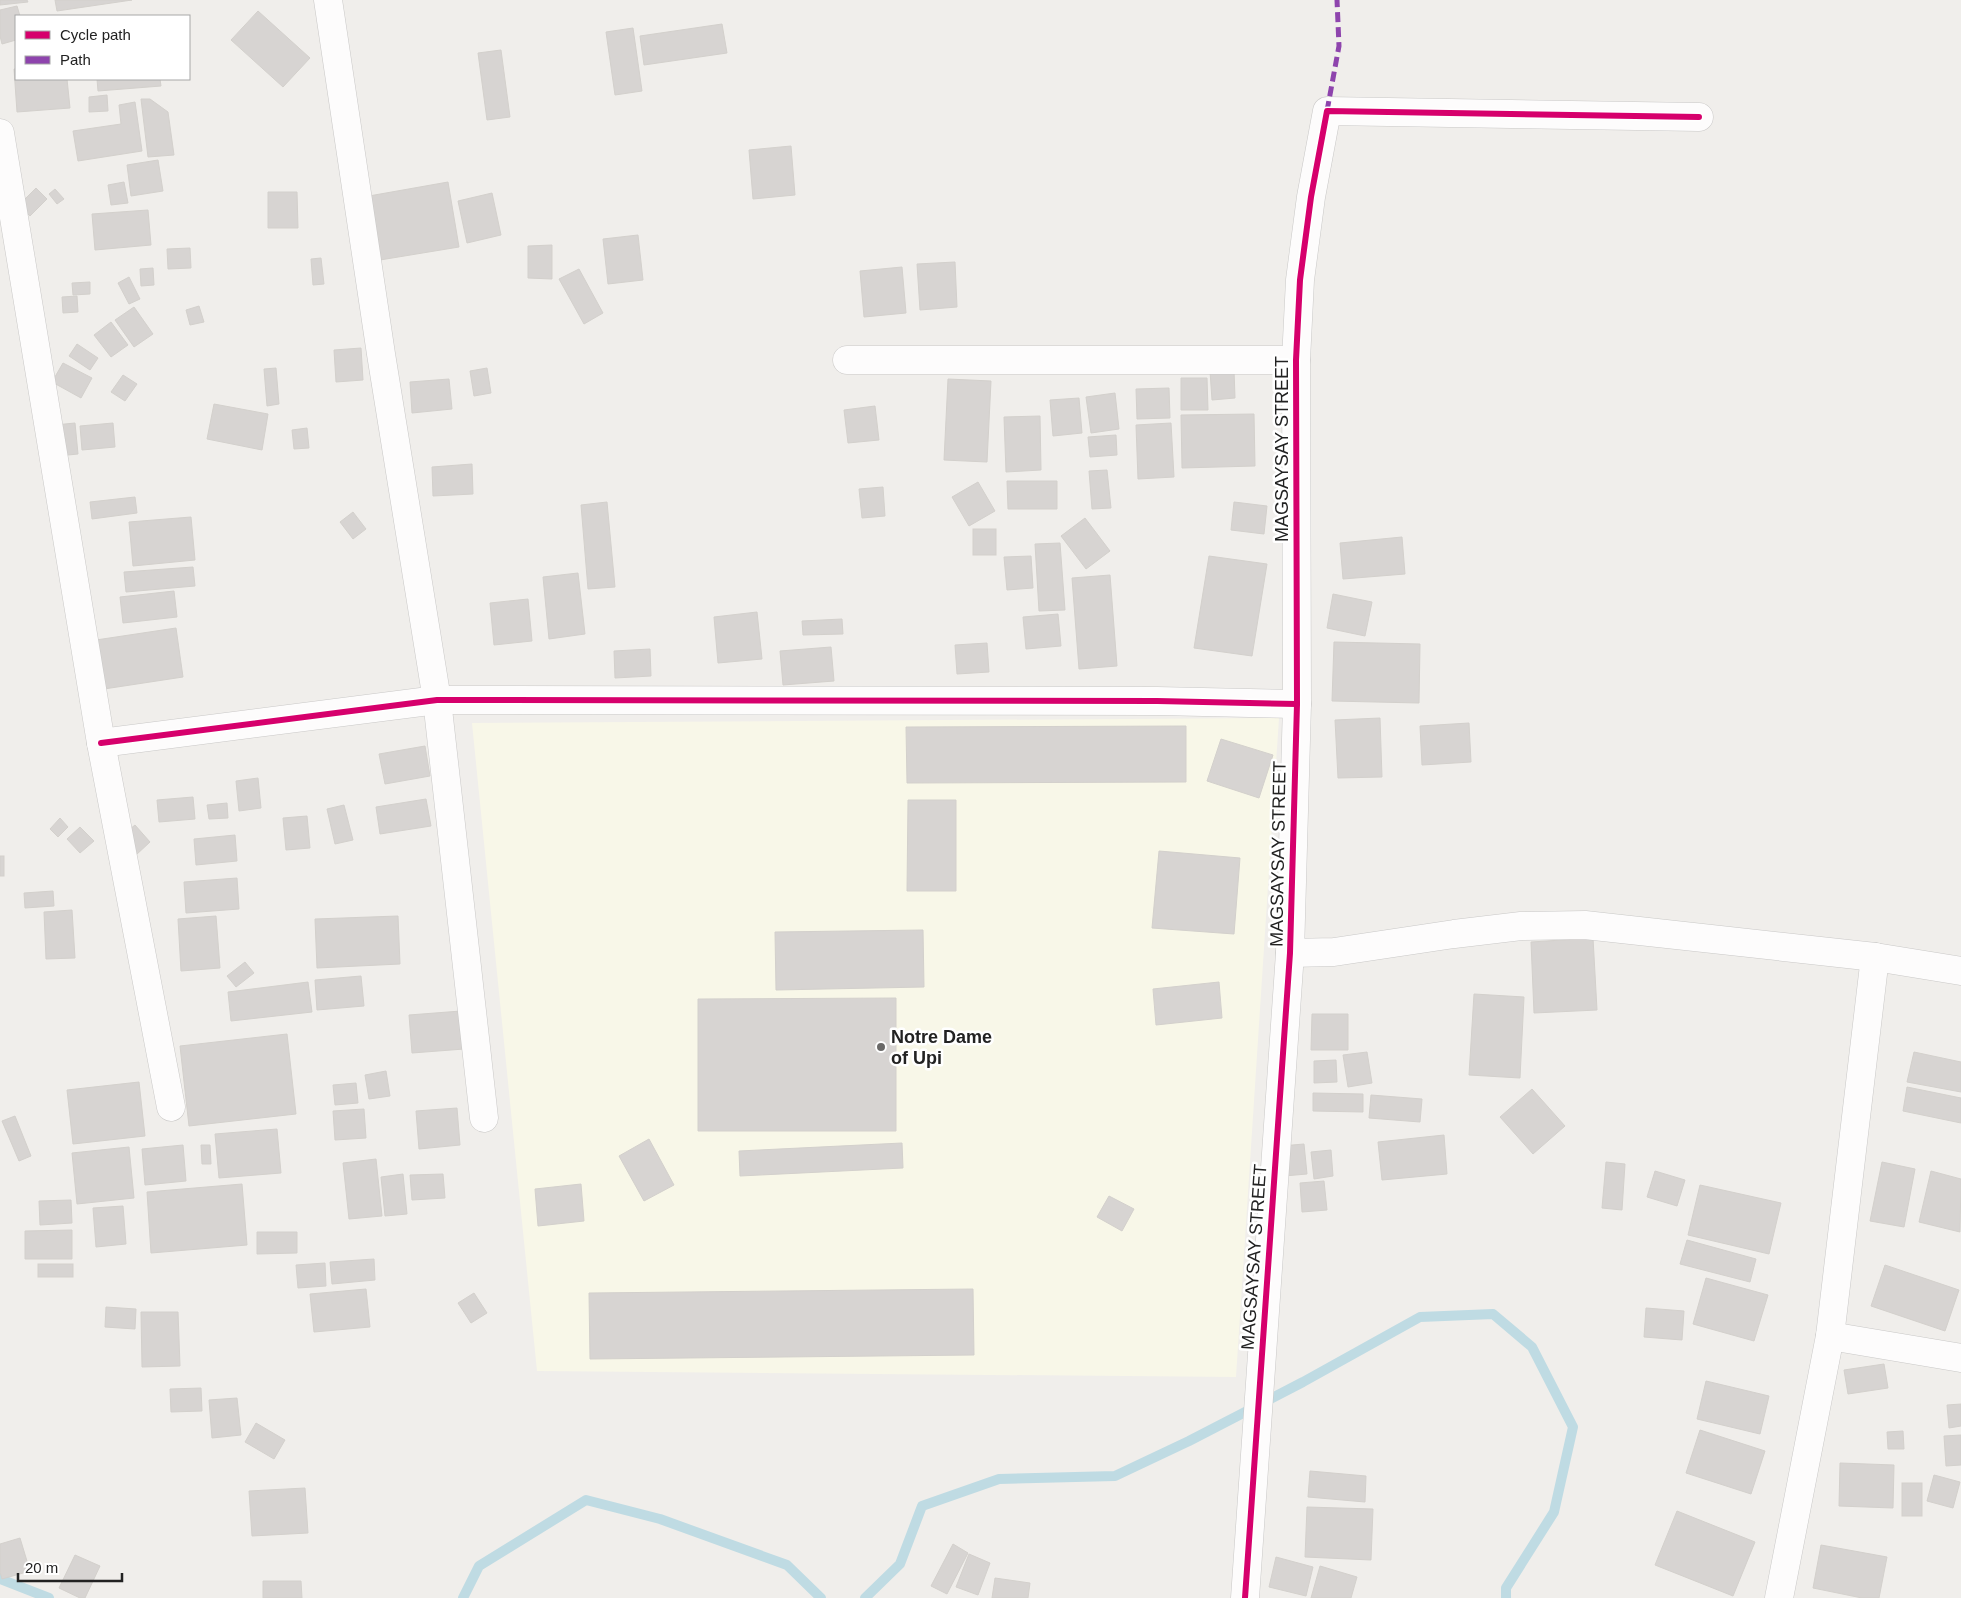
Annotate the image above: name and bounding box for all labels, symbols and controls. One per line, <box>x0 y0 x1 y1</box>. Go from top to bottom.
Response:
legend <box>15 15 190 80</box>
text: Cycle path <box>60 26 131 43</box>
text: Path <box>60 51 91 68</box>
street label: MAGSAYSAY STREET <box>1272 356 1292 542</box>
street label: MAGSAYSAY STREET <box>1266 761 1290 947</box>
place label: Notre Dame of Upi <box>891 1027 992 1068</box>
marker: Notre Dame of Upi <box>875 1041 887 1053</box>
street label: MAGSAYSAY STREET <box>1238 1164 1270 1350</box>
scale bar <box>18 1550 121 1582</box>
text: 20 m <box>25 1559 58 1576</box>

